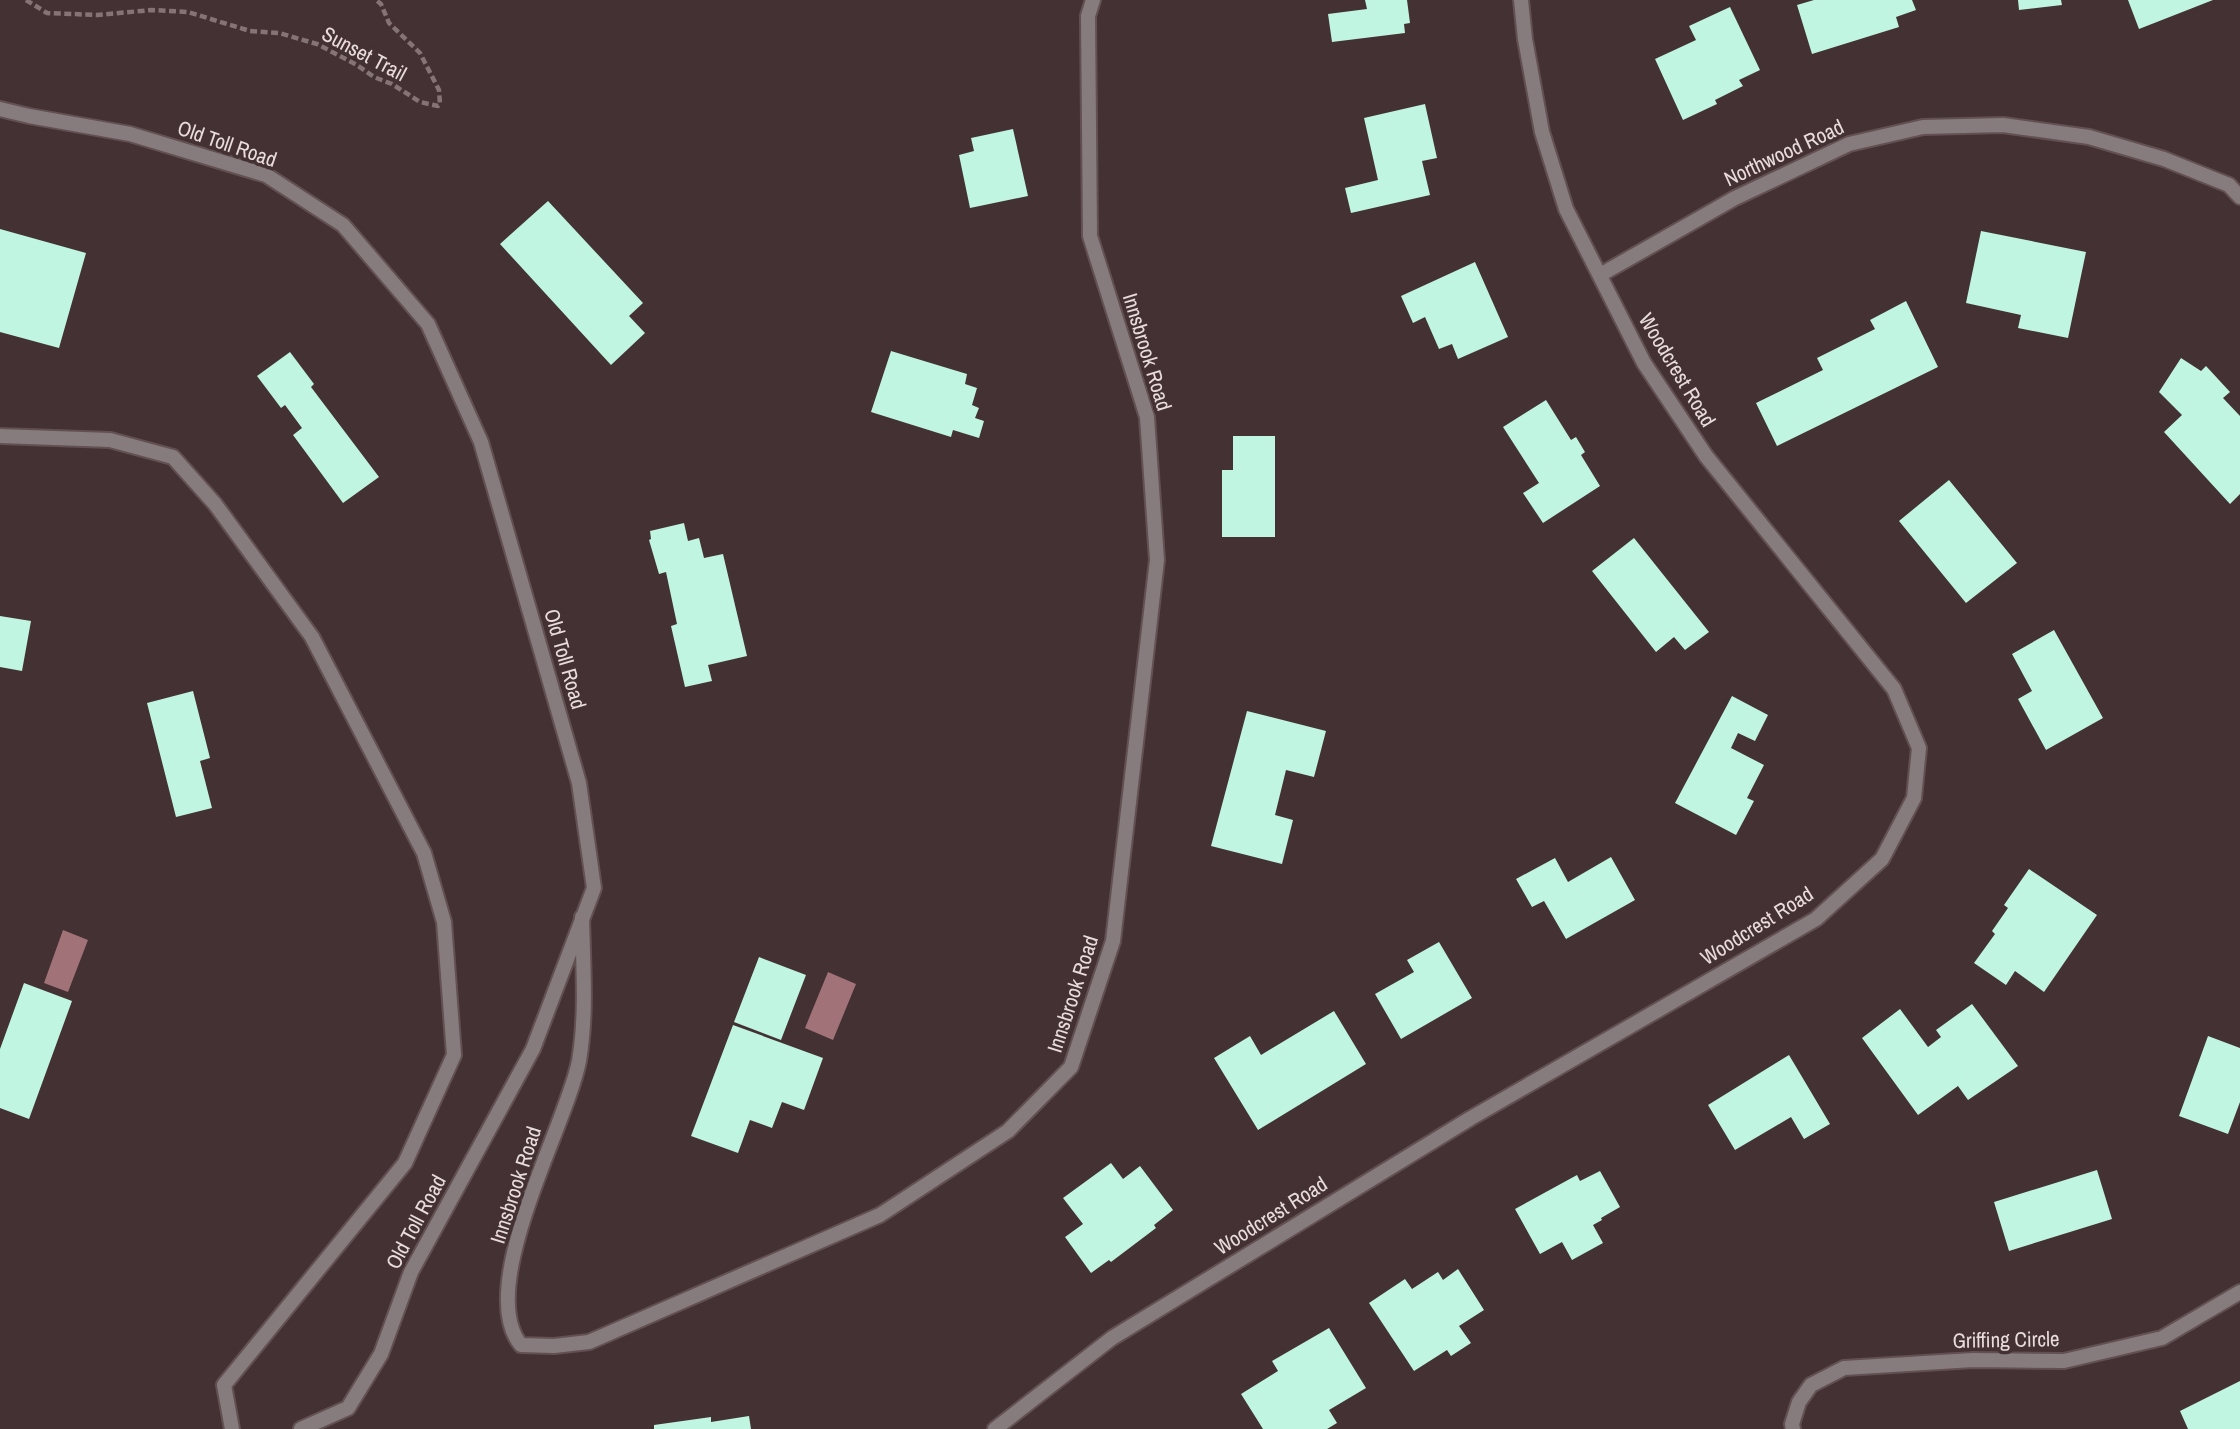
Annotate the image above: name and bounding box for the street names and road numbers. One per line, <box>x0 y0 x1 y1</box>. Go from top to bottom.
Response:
street label: Sunset Trail <box>317 19 412 88</box>
street label: Northwood Road <box>1719 112 1848 193</box>
street label: Old Toll Road <box>174 113 281 174</box>
street label: Innsbrook Road <box>1116 289 1179 414</box>
street label: Woodcrest Road <box>1632 307 1723 432</box>
street label: Old Toll Road <box>537 605 594 712</box>
street label: Woodcrest Road <box>1695 879 1819 972</box>
street label: Innsbrook Road <box>1040 932 1105 1056</box>
street label: Innsbrook Road <box>483 1123 548 1247</box>
street label: Old Toll Road <box>379 1169 453 1274</box>
street label: Woodcrest Road <box>1209 1169 1333 1262</box>
street label: Griffing Circle <box>1952 1324 2060 1355</box>

